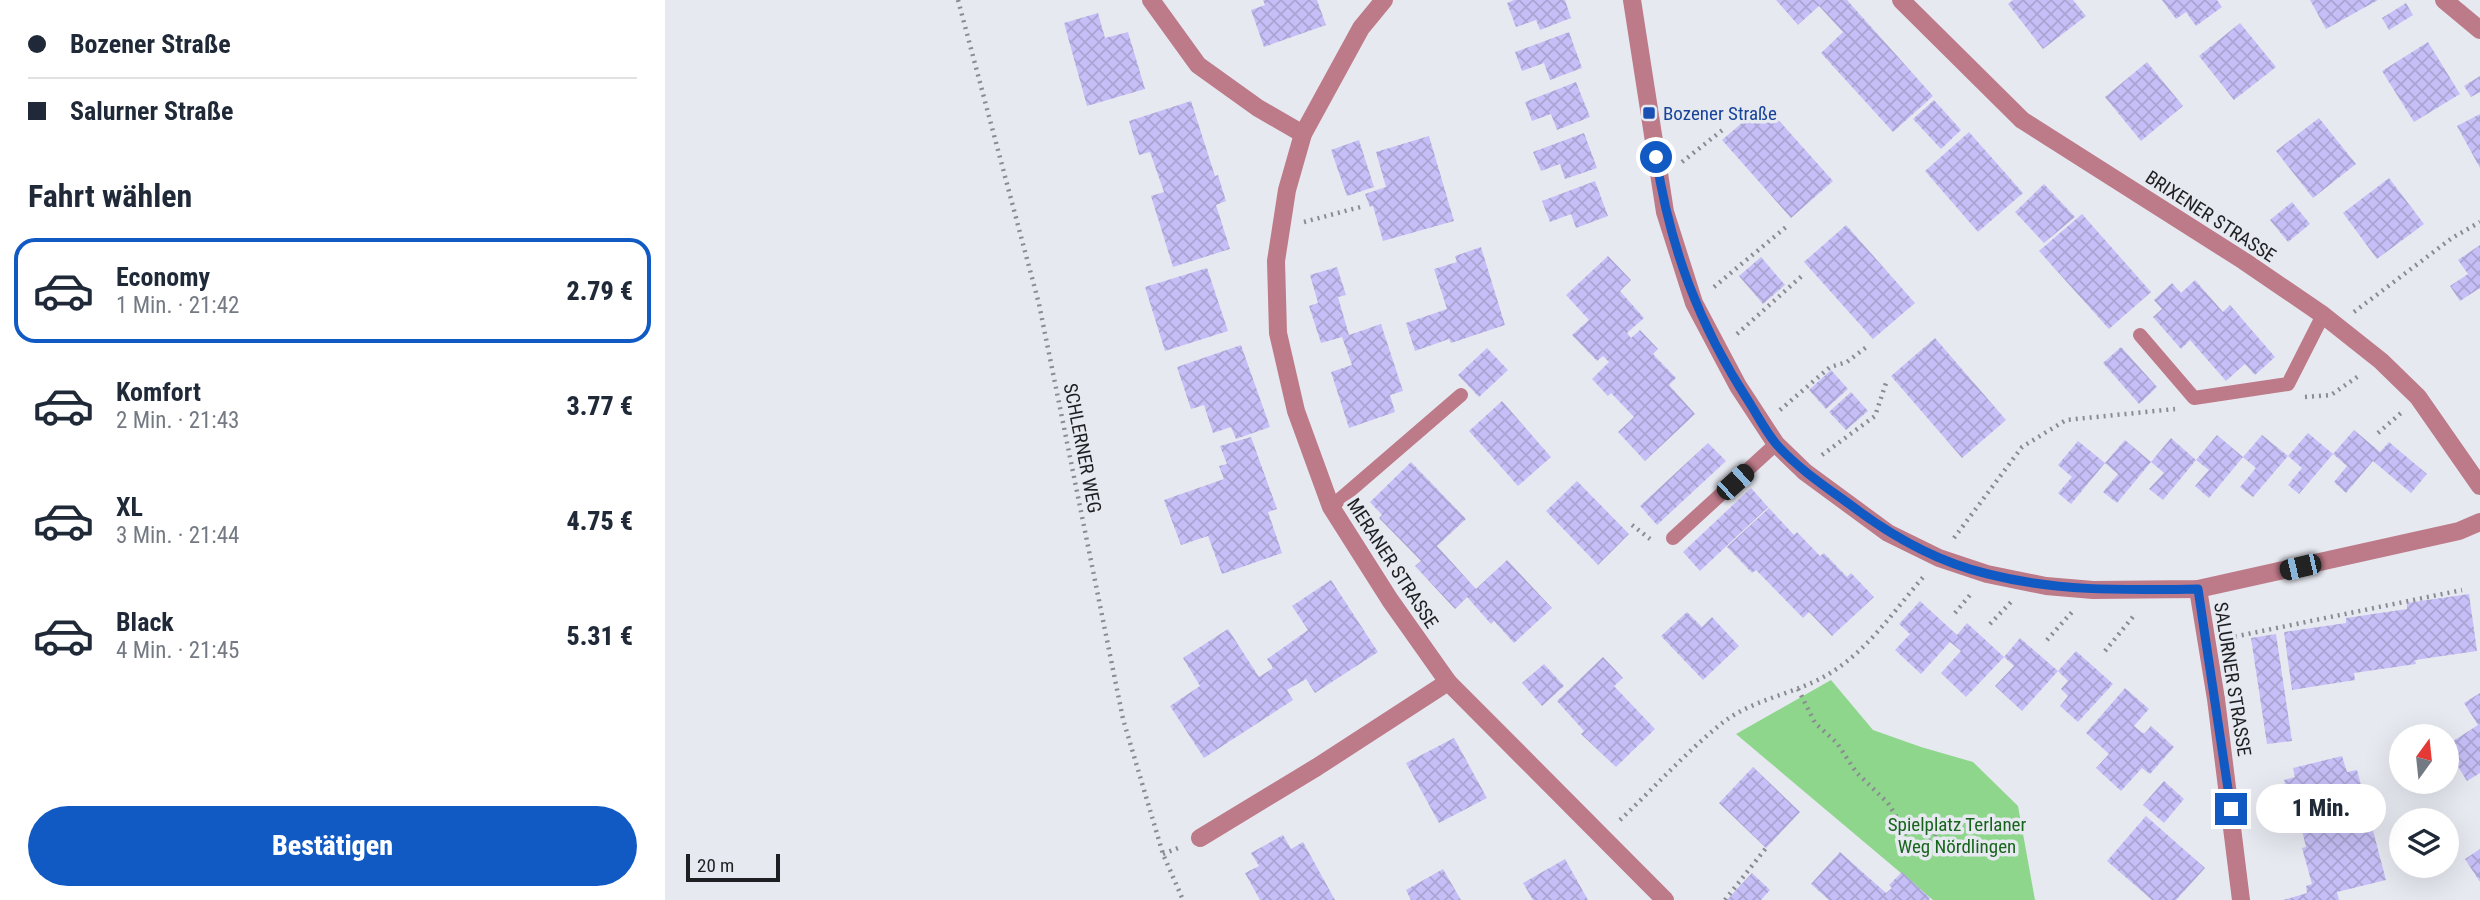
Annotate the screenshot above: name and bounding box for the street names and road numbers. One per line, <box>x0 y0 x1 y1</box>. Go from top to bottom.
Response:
street label: BRIXENER STRASSE <box>2141 166 2280 267</box>
street label: SCHLERNER WEG <box>1059 381 1106 515</box>
street label: MERANER STRASSE <box>1342 494 1443 633</box>
street label: SALURNER STRASSE <box>2209 600 2256 758</box>

